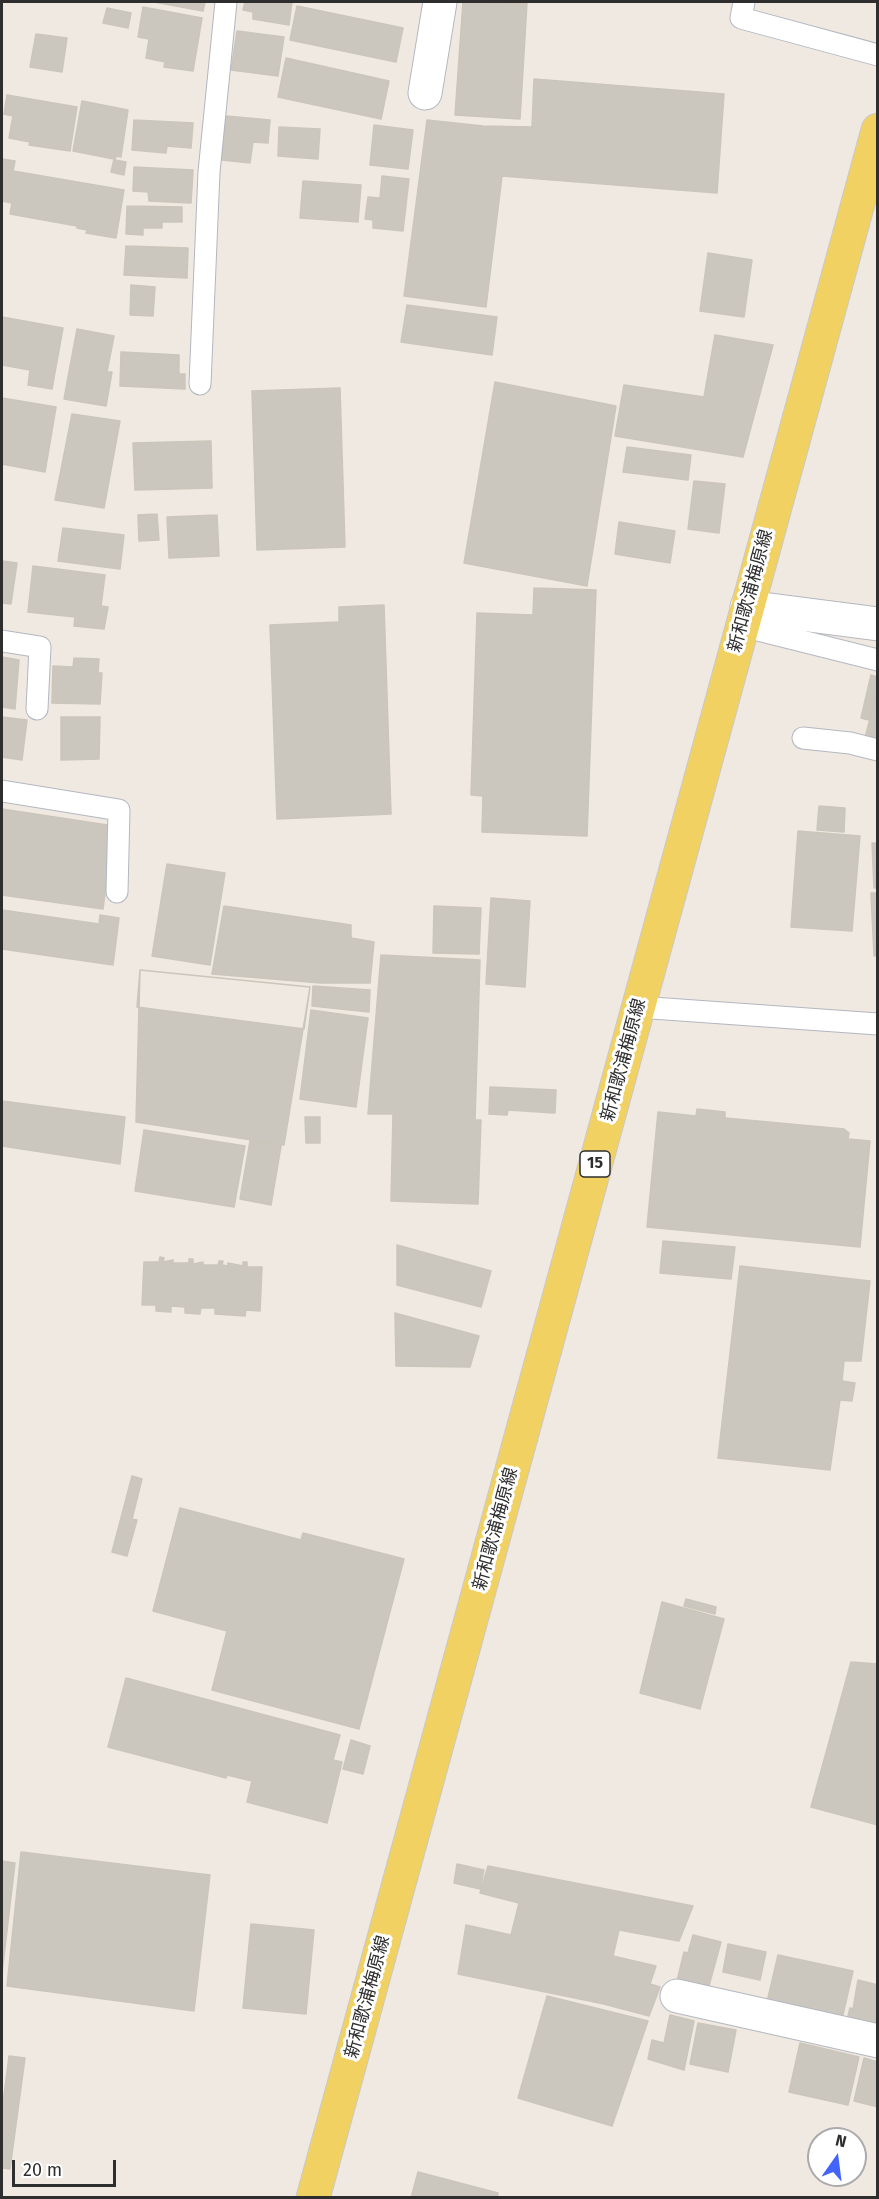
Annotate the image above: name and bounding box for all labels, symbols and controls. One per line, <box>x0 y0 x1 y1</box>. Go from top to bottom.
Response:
street label: 新和歌浦梅原線 <box>724 527 778 655</box>
street label: 新和歌浦梅原線 <box>597 996 651 1124</box>
road number: 15 <box>580 1151 610 1177</box>
street label: 新和歌浦梅原線 <box>469 1465 523 1593</box>
street label: 新和歌浦梅原線 <box>341 1933 395 2061</box>
north arrow <box>807 2127 867 2187</box>
text: N <box>834 2130 848 2151</box>
scale bar <box>15 2148 118 2186</box>
text: 20 m <box>23 2159 62 2181</box>

